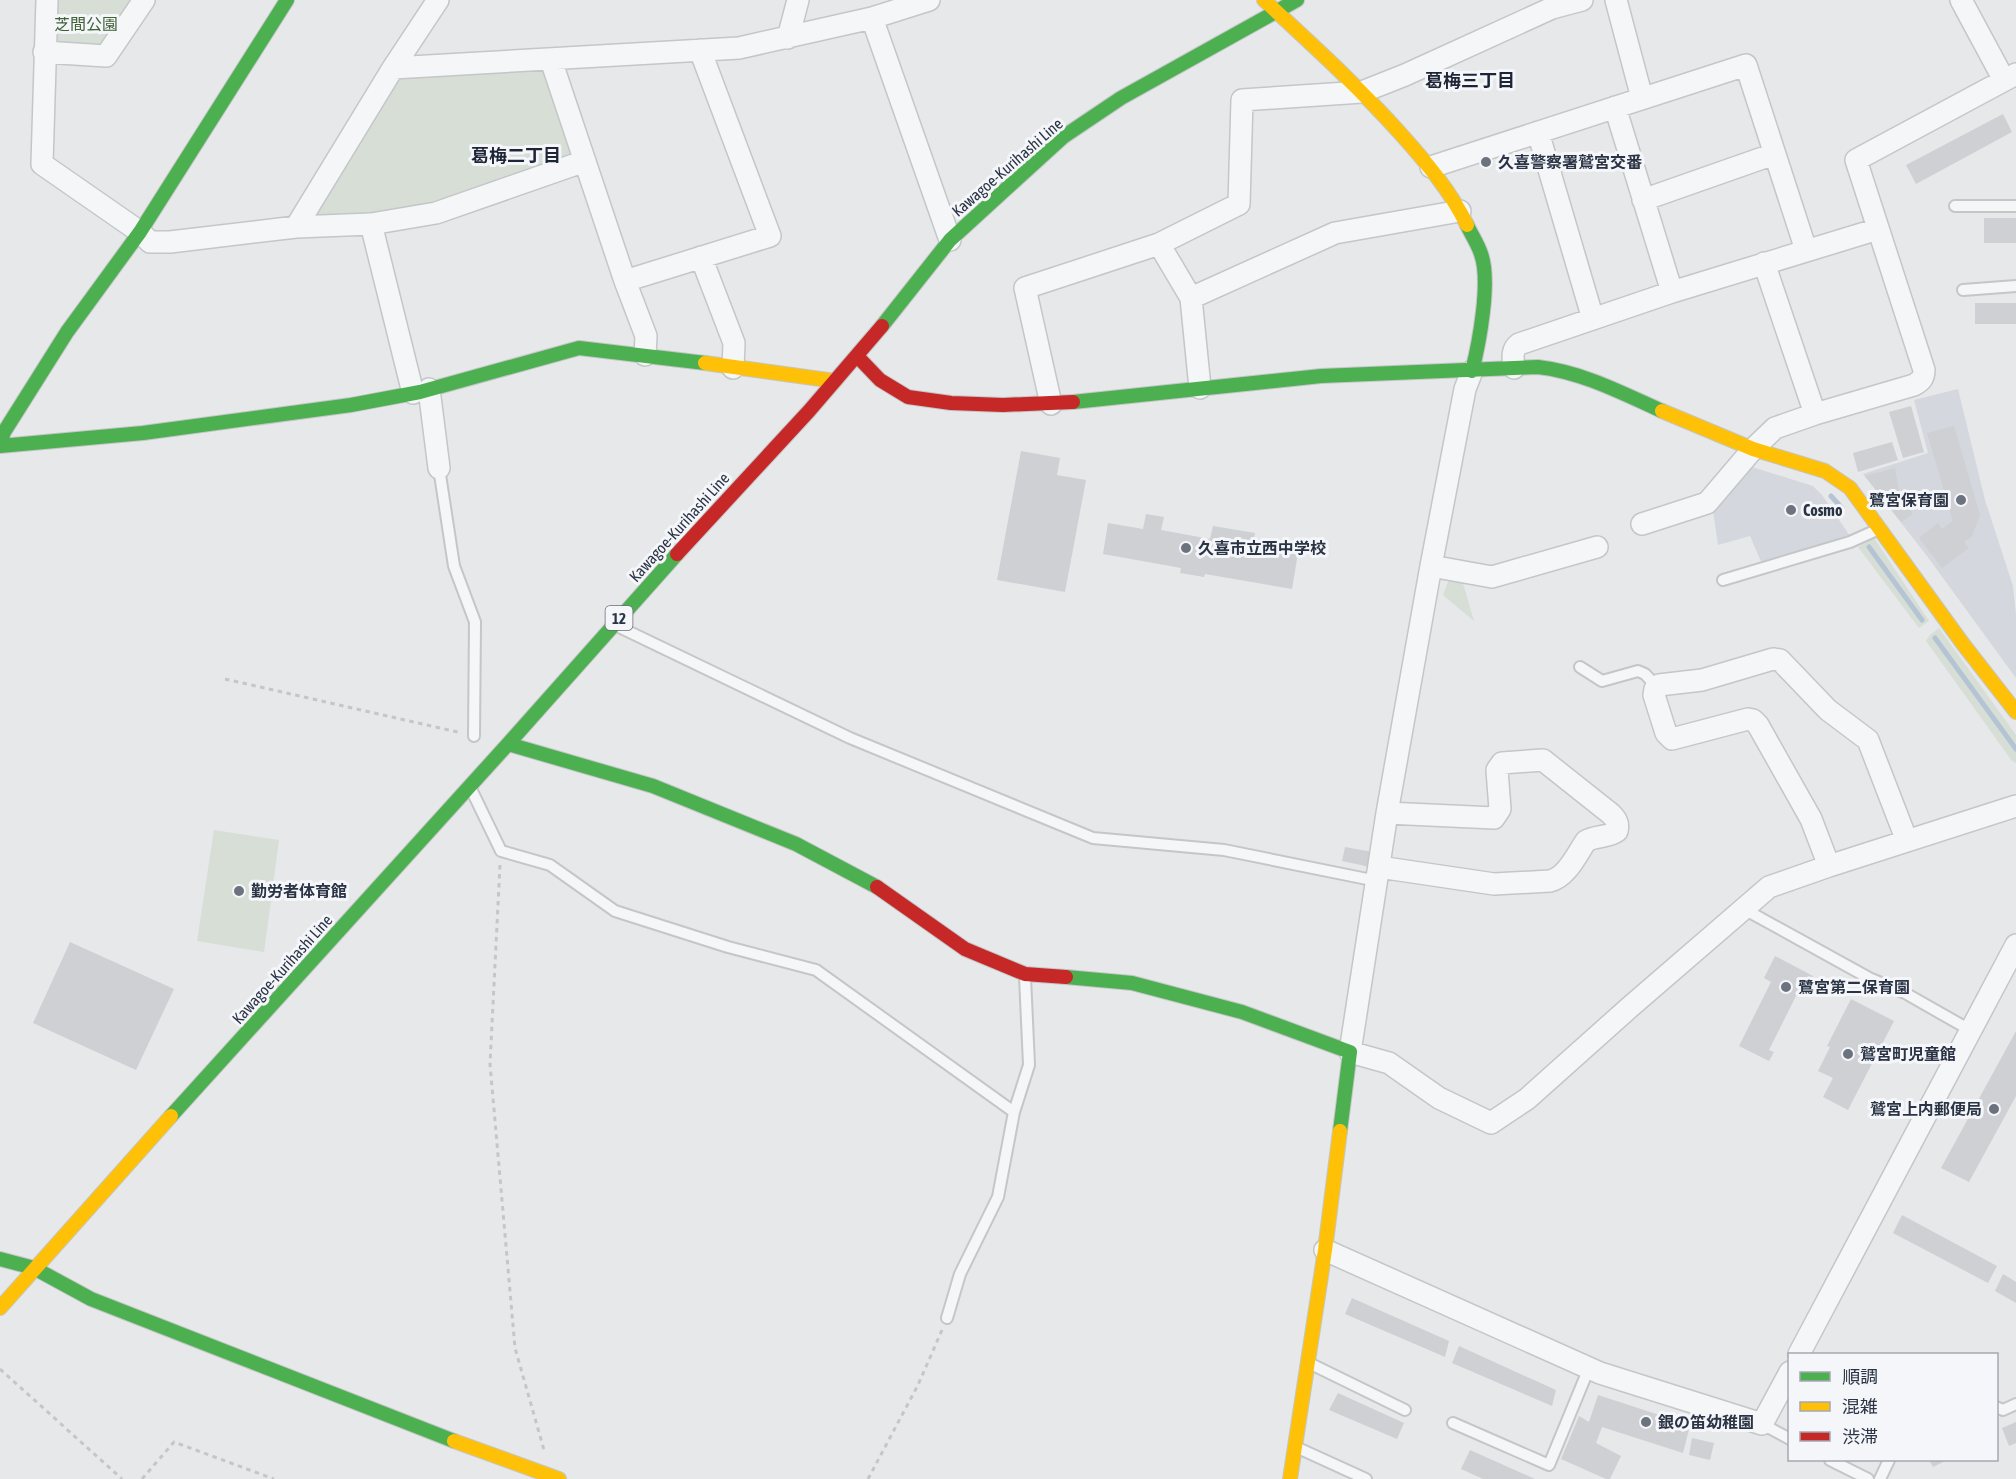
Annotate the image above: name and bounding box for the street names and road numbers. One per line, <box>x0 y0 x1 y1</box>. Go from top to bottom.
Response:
street label: Kawagoe-Kurihashi Line <box>948 114 1067 221</box>
street label: Kawagoe-Kurihashi Line <box>625 469 733 586</box>
road number: 12 <box>606 606 632 630</box>
street label: Kawagoe-Kurihashi Line <box>228 911 336 1028</box>

